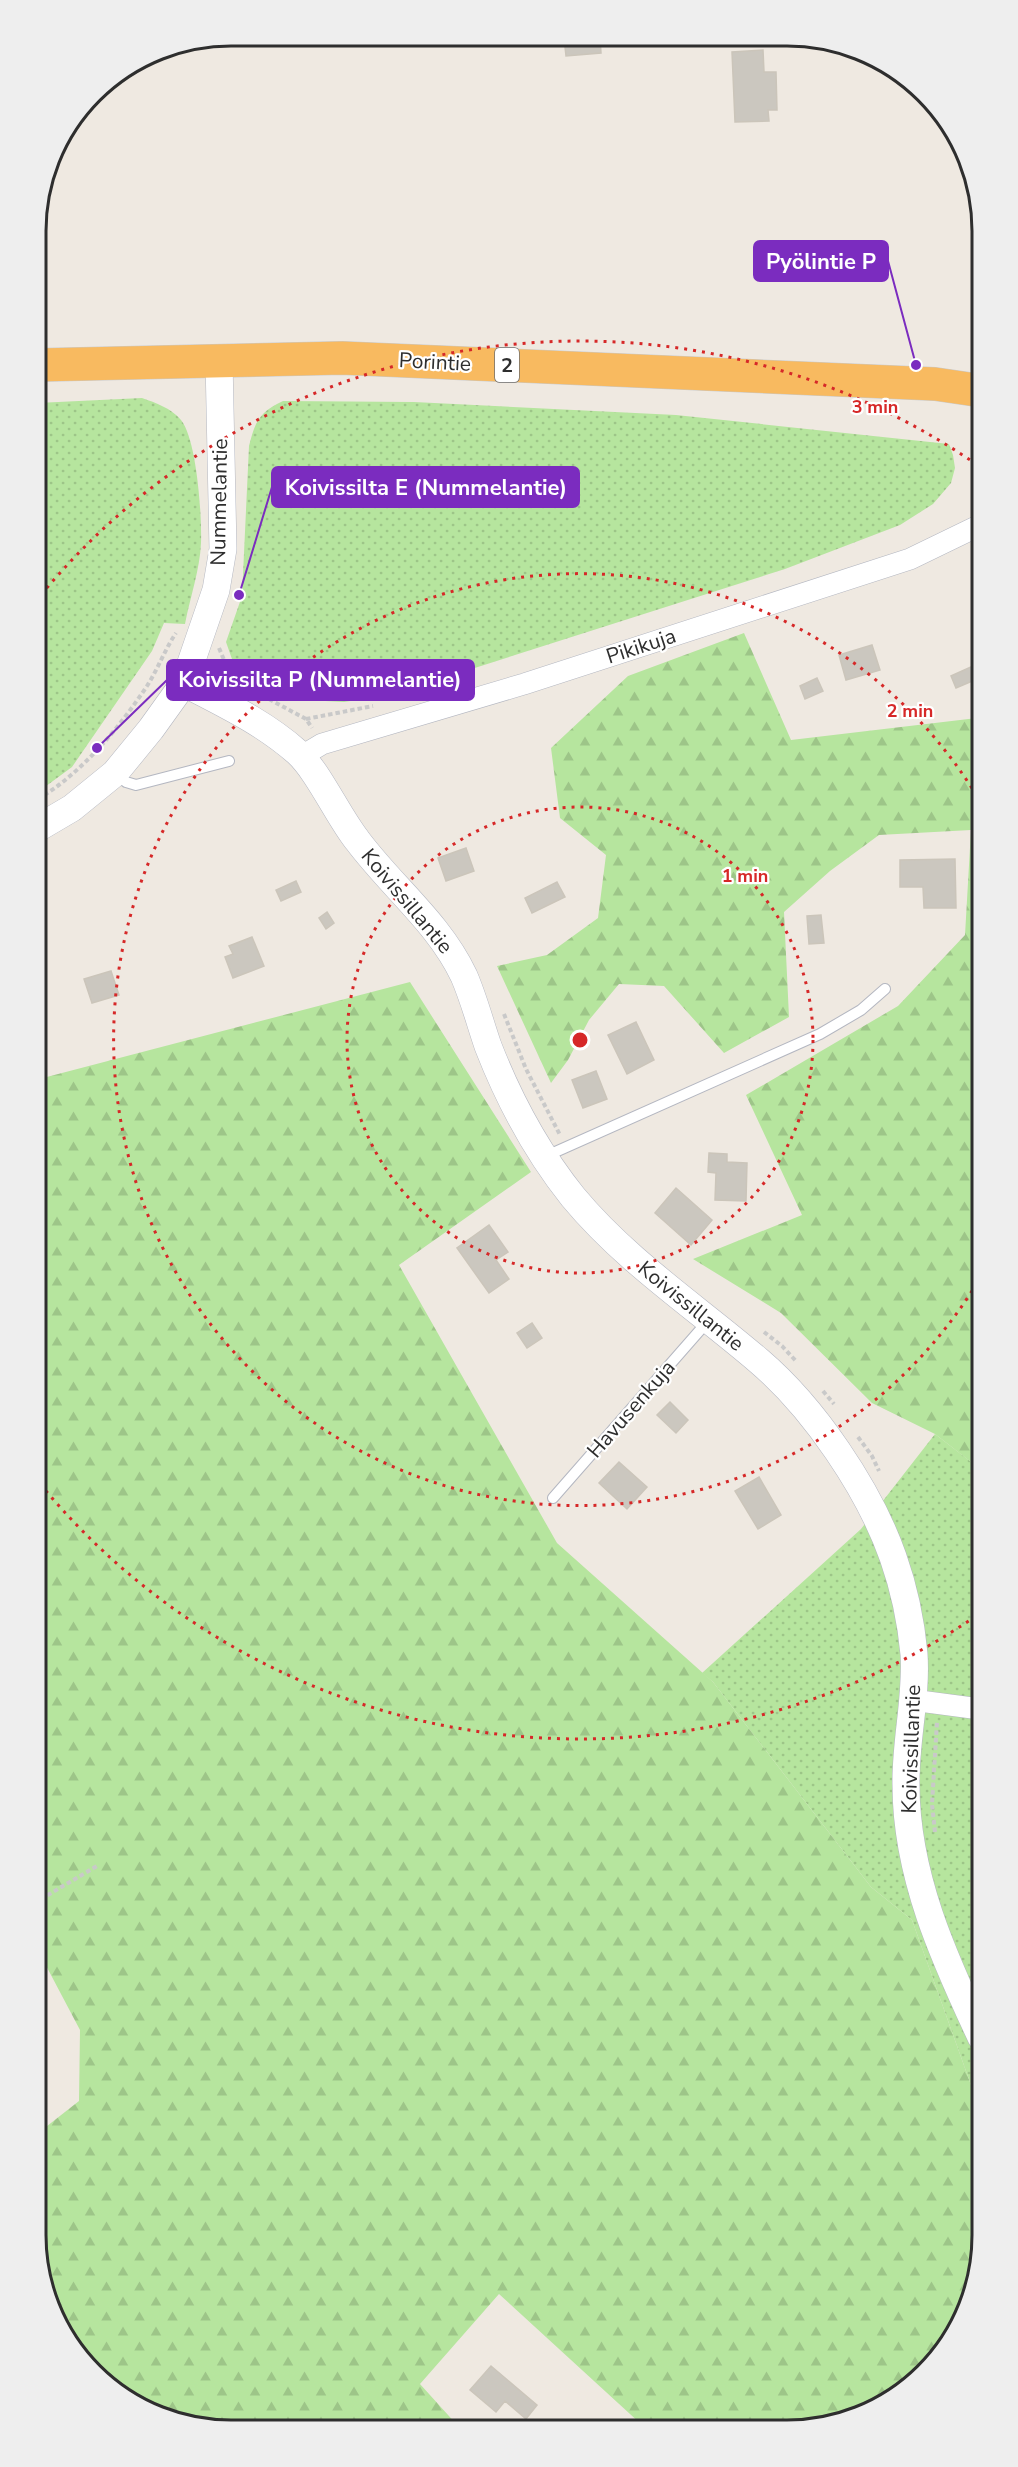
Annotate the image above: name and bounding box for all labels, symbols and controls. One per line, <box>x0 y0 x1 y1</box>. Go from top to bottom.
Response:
callout: Pyölintie P <box>754 241 888 281</box>
text: Pyölintie P <box>766 247 876 277</box>
street label: Porintie <box>398 346 472 378</box>
road number: 2 <box>495 348 519 382</box>
text: 3 min <box>852 395 898 419</box>
street label: Nummelantie <box>204 438 234 566</box>
callout: Koivissilta E (Nummelantie) <box>272 467 579 507</box>
text: Koivissilta E (Nummelantie) <box>285 473 567 503</box>
street label: Pikikuja <box>602 622 680 670</box>
callout: Koivissilta P (Nummelantie) <box>167 660 474 700</box>
text: Koivissilta P (Nummelantie) <box>178 665 462 695</box>
text: 2 min <box>887 699 933 723</box>
street label: Koivissillantie <box>355 843 459 959</box>
text: 1 min <box>722 864 768 888</box>
centre of rings <box>570 1030 590 1050</box>
street label: Koivissillantie <box>632 1255 750 1357</box>
street label: Havusenkuja <box>581 1354 681 1464</box>
street label: Koivissillantie <box>895 1684 927 1814</box>

